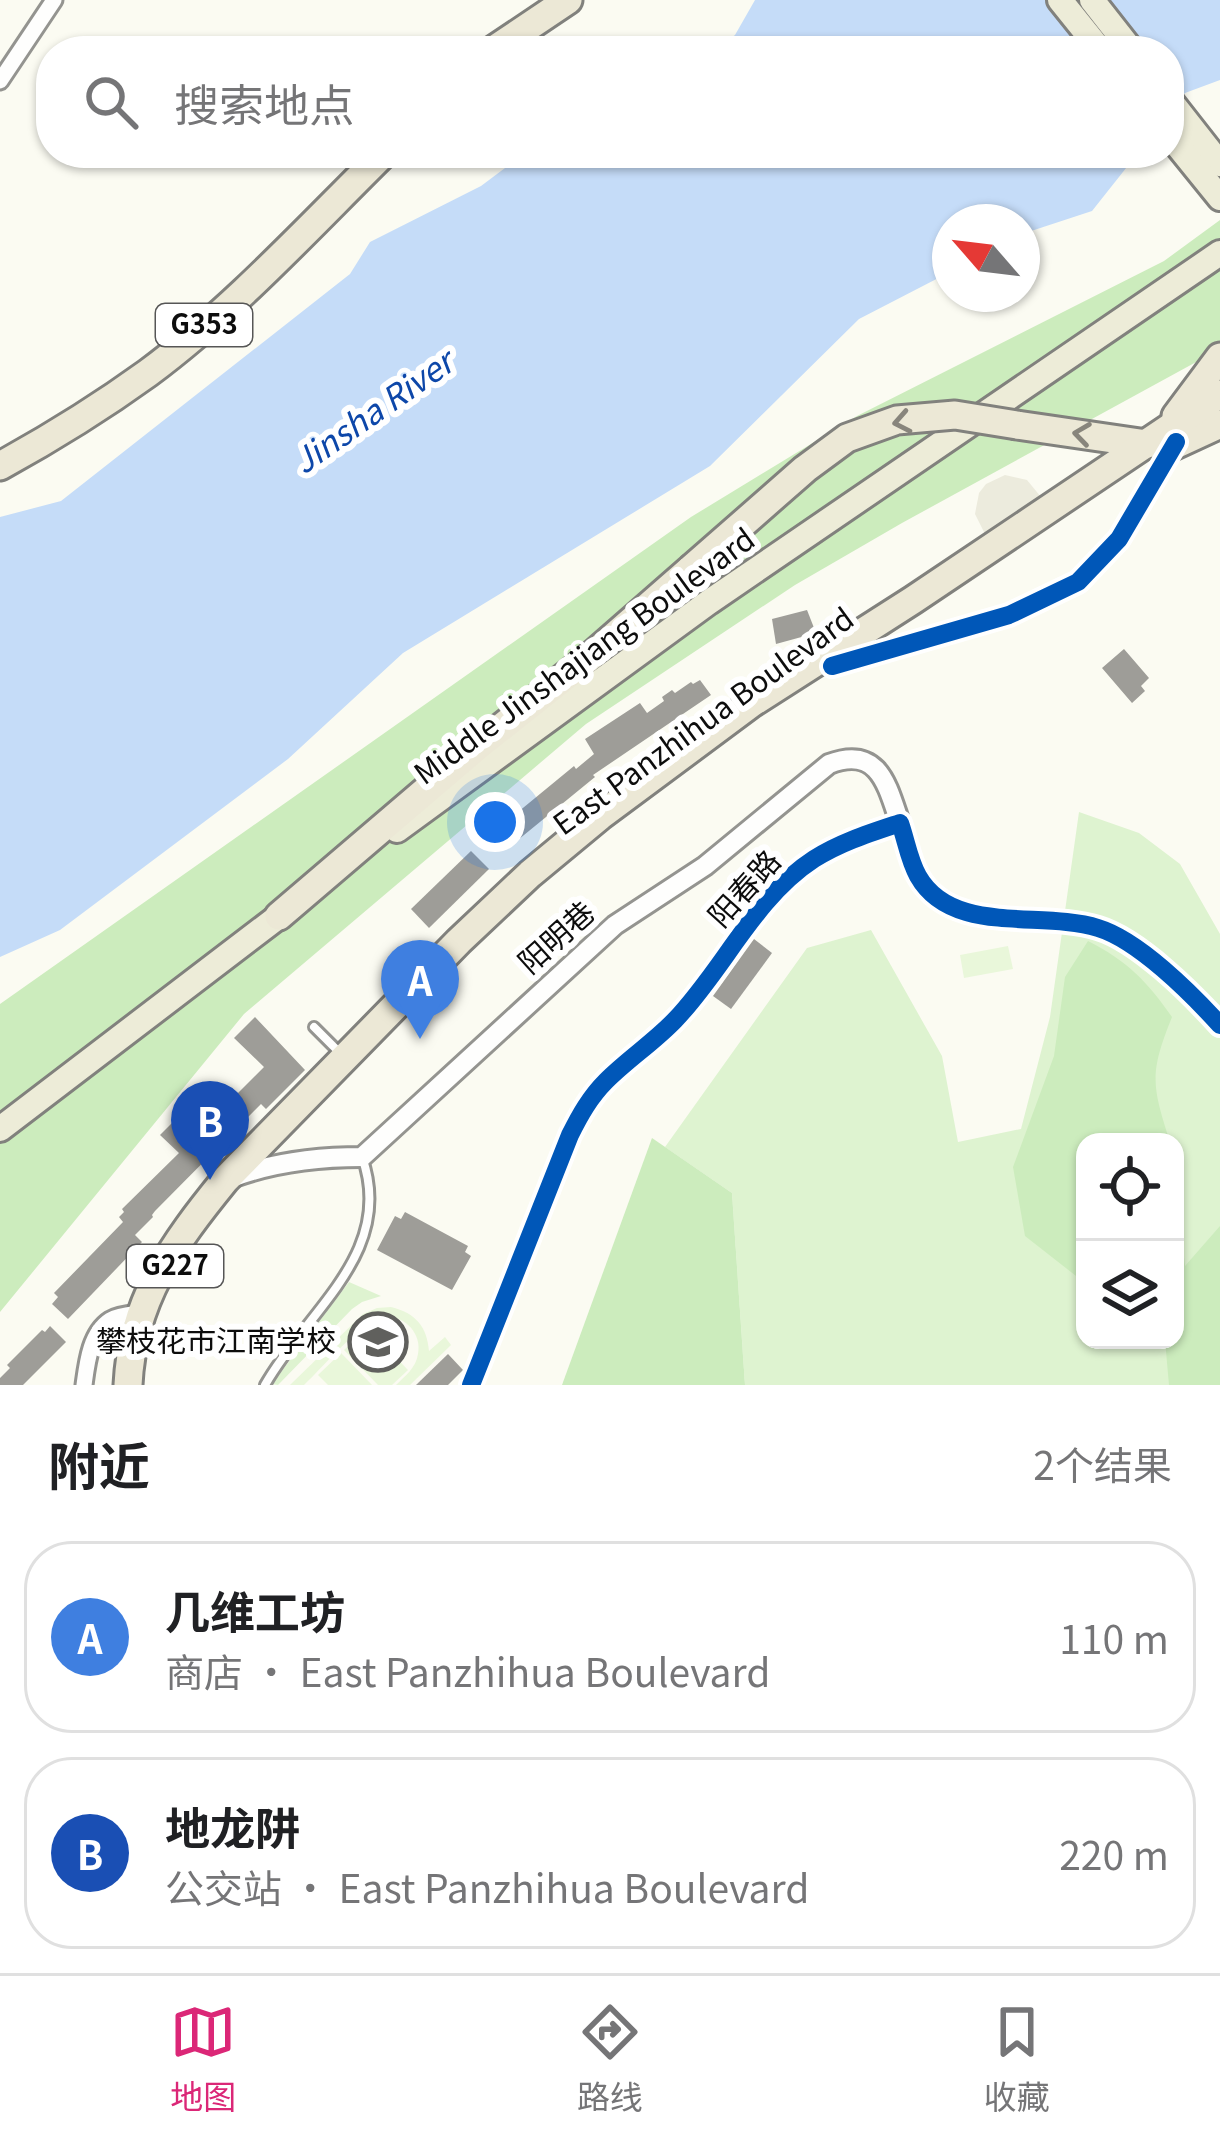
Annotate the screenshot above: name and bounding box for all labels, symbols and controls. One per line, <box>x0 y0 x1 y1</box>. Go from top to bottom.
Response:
search box <box>36 36 1184 168</box>
icon: search <box>78 69 144 135</box>
text: 搜索地点 <box>174 70 354 135</box>
north arrow <box>932 204 1040 312</box>
road number: G353 <box>156 304 252 346</box>
water label: Jinsha River <box>282 334 466 483</box>
one-way arrow <box>892 408 912 434</box>
one-way arrow <box>1072 422 1092 448</box>
street label: Middle Jinshajiang Boulevard <box>404 516 763 793</box>
street label: East Panzhihua Boulevard <box>543 595 862 844</box>
your location <box>465 792 525 852</box>
street label: 阳春路 <box>696 839 789 935</box>
street label: 阳明巷 <box>507 889 603 982</box>
pin: A <box>381 940 459 1039</box>
pin: B <box>171 1081 249 1180</box>
map controls <box>1076 1133 1184 1349</box>
button: locate <box>1076 1133 1184 1241</box>
button: layers <box>1076 1241 1184 1349</box>
road number: G227 <box>127 1245 223 1287</box>
school or university icon: 攀枝花市江南学校 <box>347 1311 409 1373</box>
place label: 攀枝花市江南学校 <box>96 1317 336 1361</box>
text: 附近 <box>48 1426 150 1500</box>
text: 2个结果 <box>1033 1435 1172 1491</box>
text: 几维工坊 <box>165 1577 345 1642</box>
text: A <box>78 1609 103 1665</box>
text: 110 m <box>1059 1609 1169 1665</box>
text: 商店 · East Panzhihua Boulevard <box>165 1642 770 1698</box>
text: 地龙阱 <box>165 1793 300 1858</box>
text: B <box>77 1825 103 1881</box>
text: 220 m <box>1059 1825 1169 1881</box>
text: 公交站 · East Panzhihua Boulevard <box>165 1858 809 1914</box>
tab: 地图 <box>170 1999 236 2119</box>
tab: 路线 <box>577 1999 643 2119</box>
tab: 收藏 <box>984 1999 1050 2119</box>

